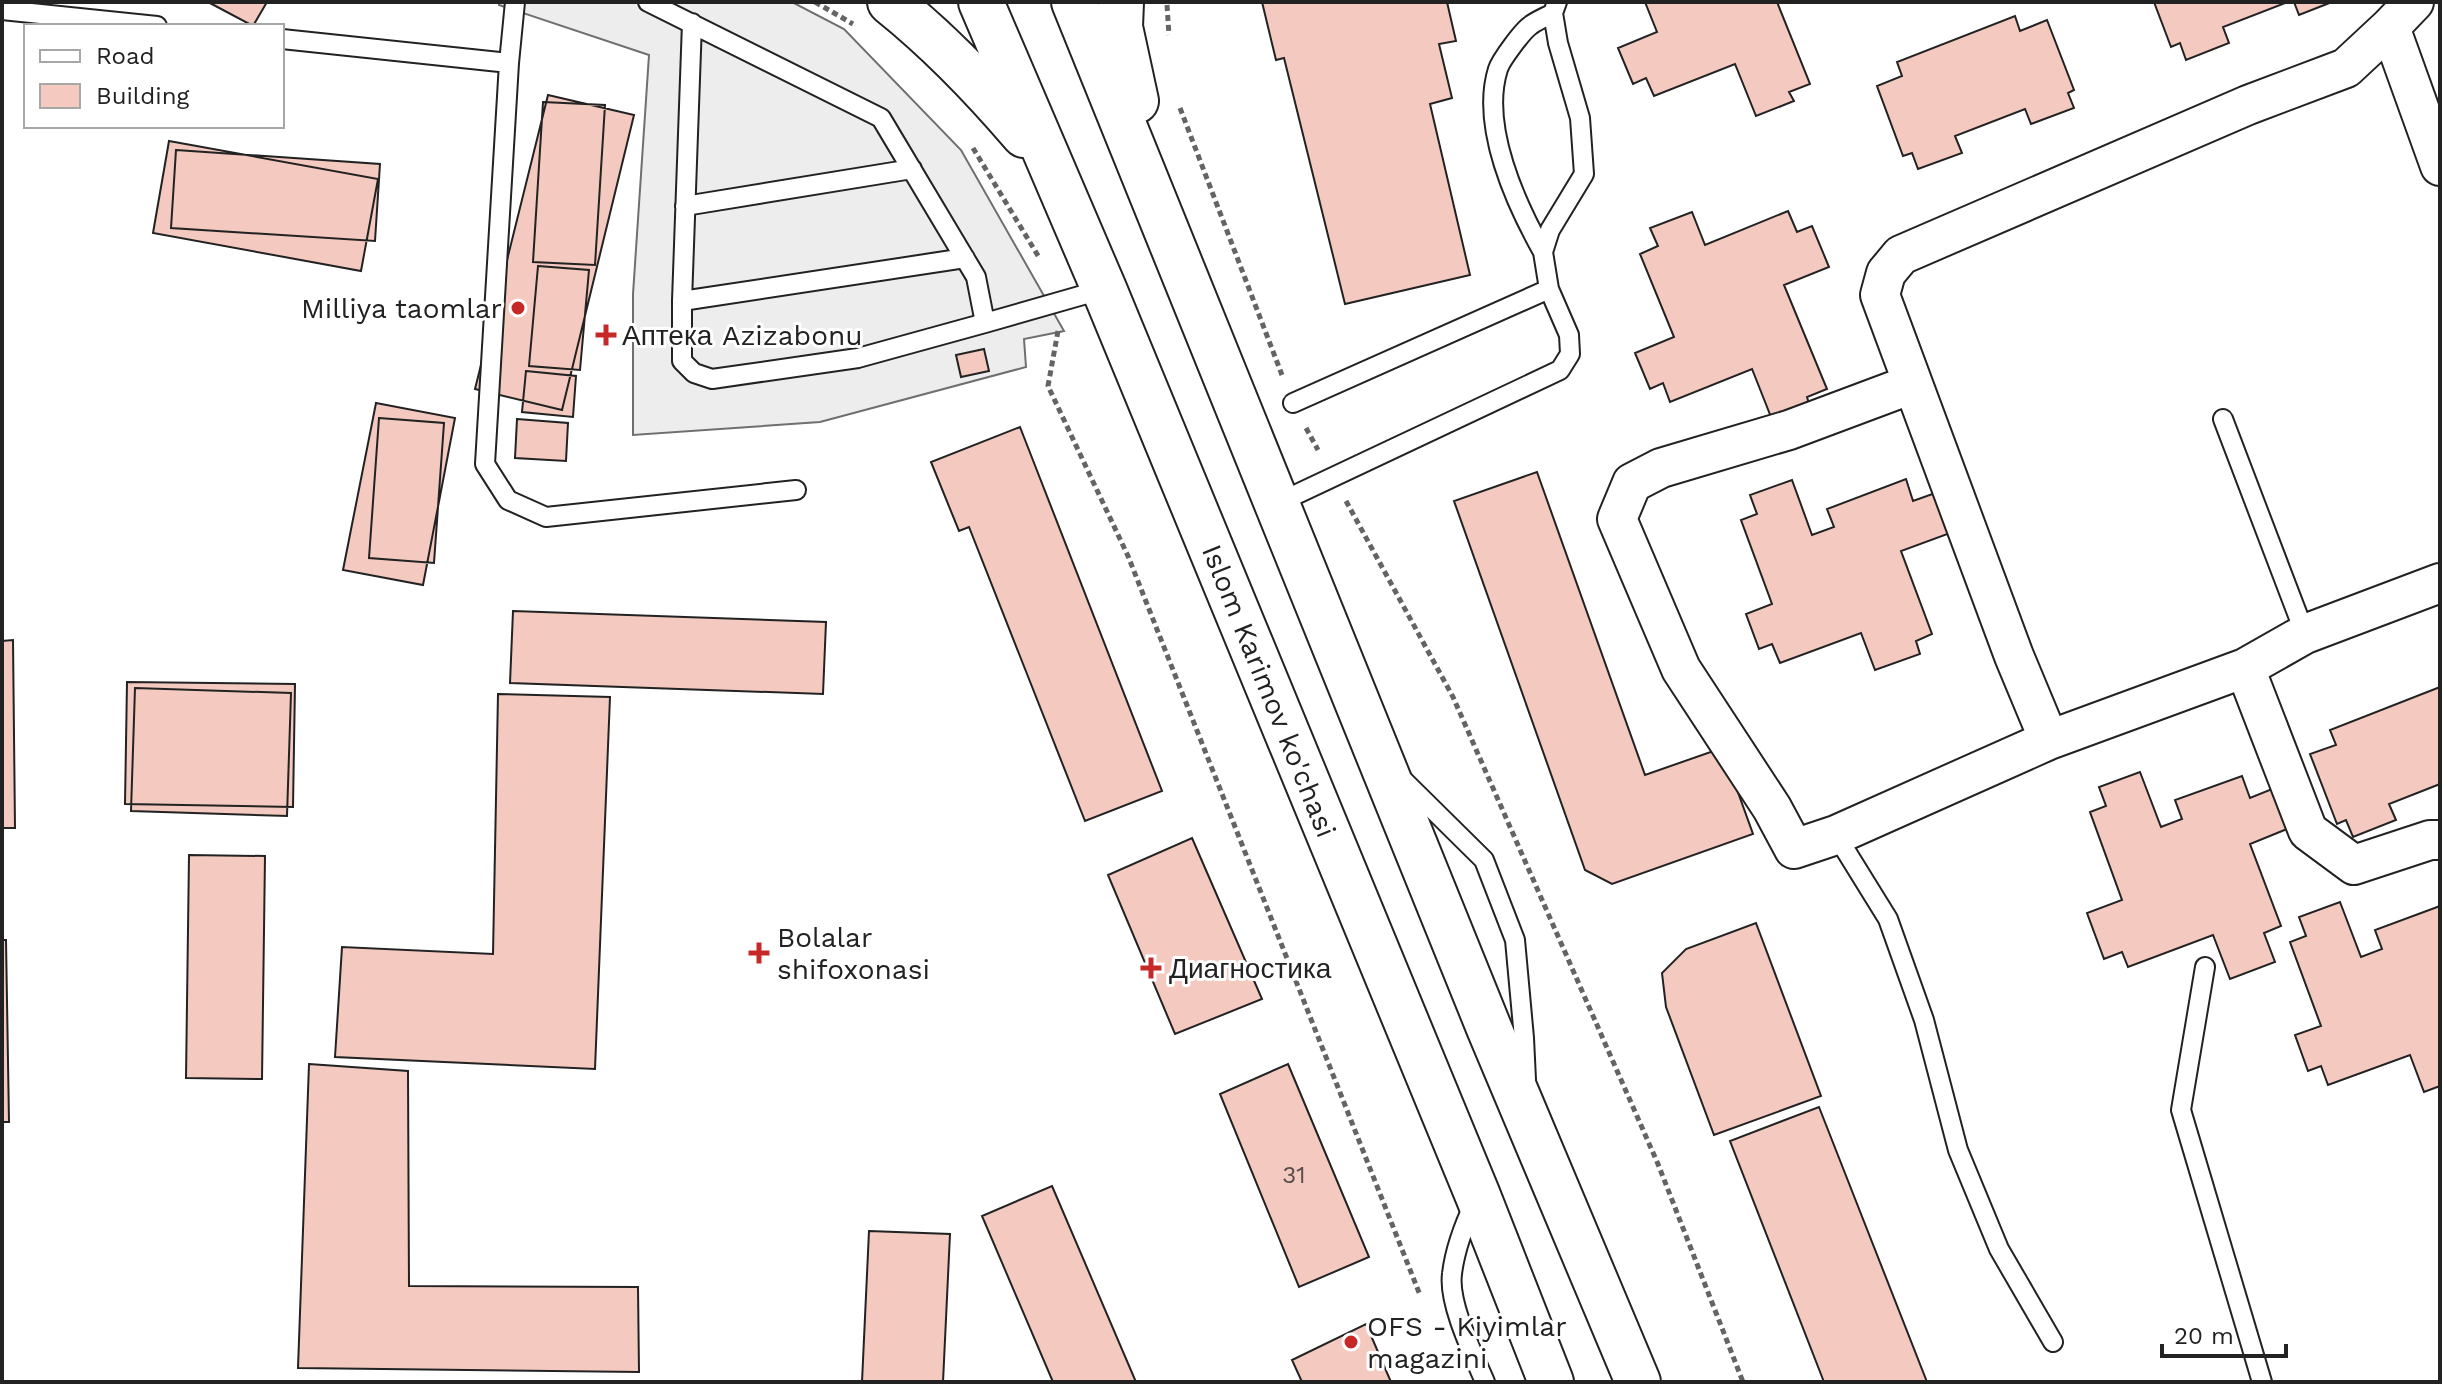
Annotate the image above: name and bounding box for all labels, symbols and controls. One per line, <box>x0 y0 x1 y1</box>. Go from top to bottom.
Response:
legend <box>24 24 284 128</box>
text: Road <box>96 42 155 70</box>
text: Building <box>96 82 189 110</box>
place label: Milliya taomlar <box>301 292 502 325</box>
marker: Milliya taomlar <box>509 299 527 317</box>
place label: Аптека Azizabonu <box>622 319 863 352</box>
marker: Аптека Azizabonu <box>597 326 615 344</box>
street label: Islom Karimov ko'chasi <box>1195 540 1343 842</box>
place label: Bolalar shifoxonasi <box>777 921 930 986</box>
marker: Bolalar shifoxonasi <box>748 942 770 964</box>
place label: Диагностика <box>1169 952 1332 985</box>
marker: Диагностика <box>1140 957 1162 979</box>
house number: 31 <box>1282 1161 1306 1189</box>
scale bar <box>2162 1308 2286 1358</box>
place label: OFS - Kiyimlar magazini <box>1367 1310 1567 1375</box>
text: 20 m <box>2174 1322 2234 1350</box>
marker: OFS - Kiyimlar magazini <box>1342 1333 1360 1351</box>

